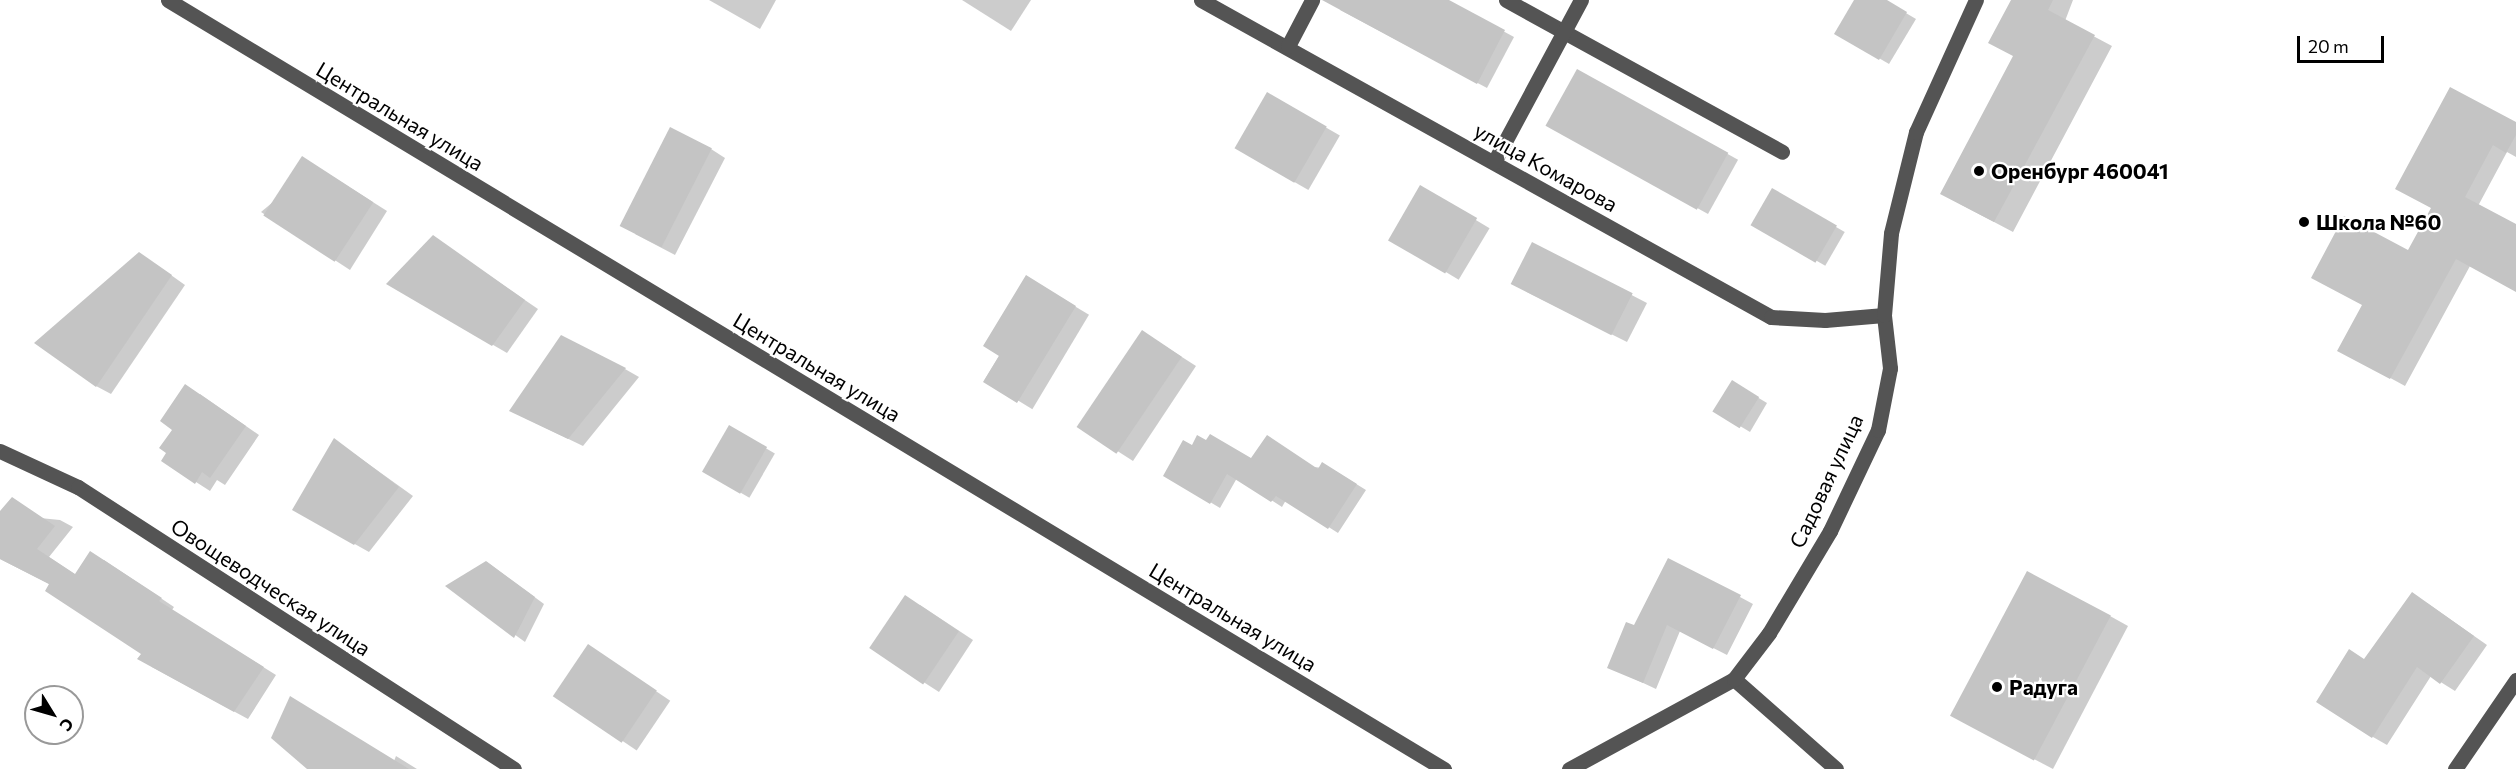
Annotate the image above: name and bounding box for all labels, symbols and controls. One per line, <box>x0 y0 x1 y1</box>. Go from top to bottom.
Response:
scale bar <box>2300 24 2387 62</box>
text: 20 m <box>2308 35 2349 57</box>
street label: Центральная улица <box>312 56 488 176</box>
street label: улица Комарова <box>1470 117 1622 217</box>
place label: Оренбург 460041 <box>1991 158 2169 184</box>
marker: Оренбург 460041 <box>1972 164 1986 178</box>
place label: Школа №60 <box>2316 209 2441 235</box>
marker: Школа №60 <box>2297 215 2311 229</box>
street label: Центральная улица <box>729 307 905 427</box>
street label: Садовая улица <box>1784 410 1868 552</box>
street label: Овощеводческая улица <box>167 513 375 661</box>
street label: Центральная улица <box>1145 557 1321 677</box>
place label: Радуга <box>2009 674 2078 700</box>
marker: Радуга <box>1990 680 2004 694</box>
north arrow <box>24 685 84 745</box>
text: С <box>56 715 78 735</box>

